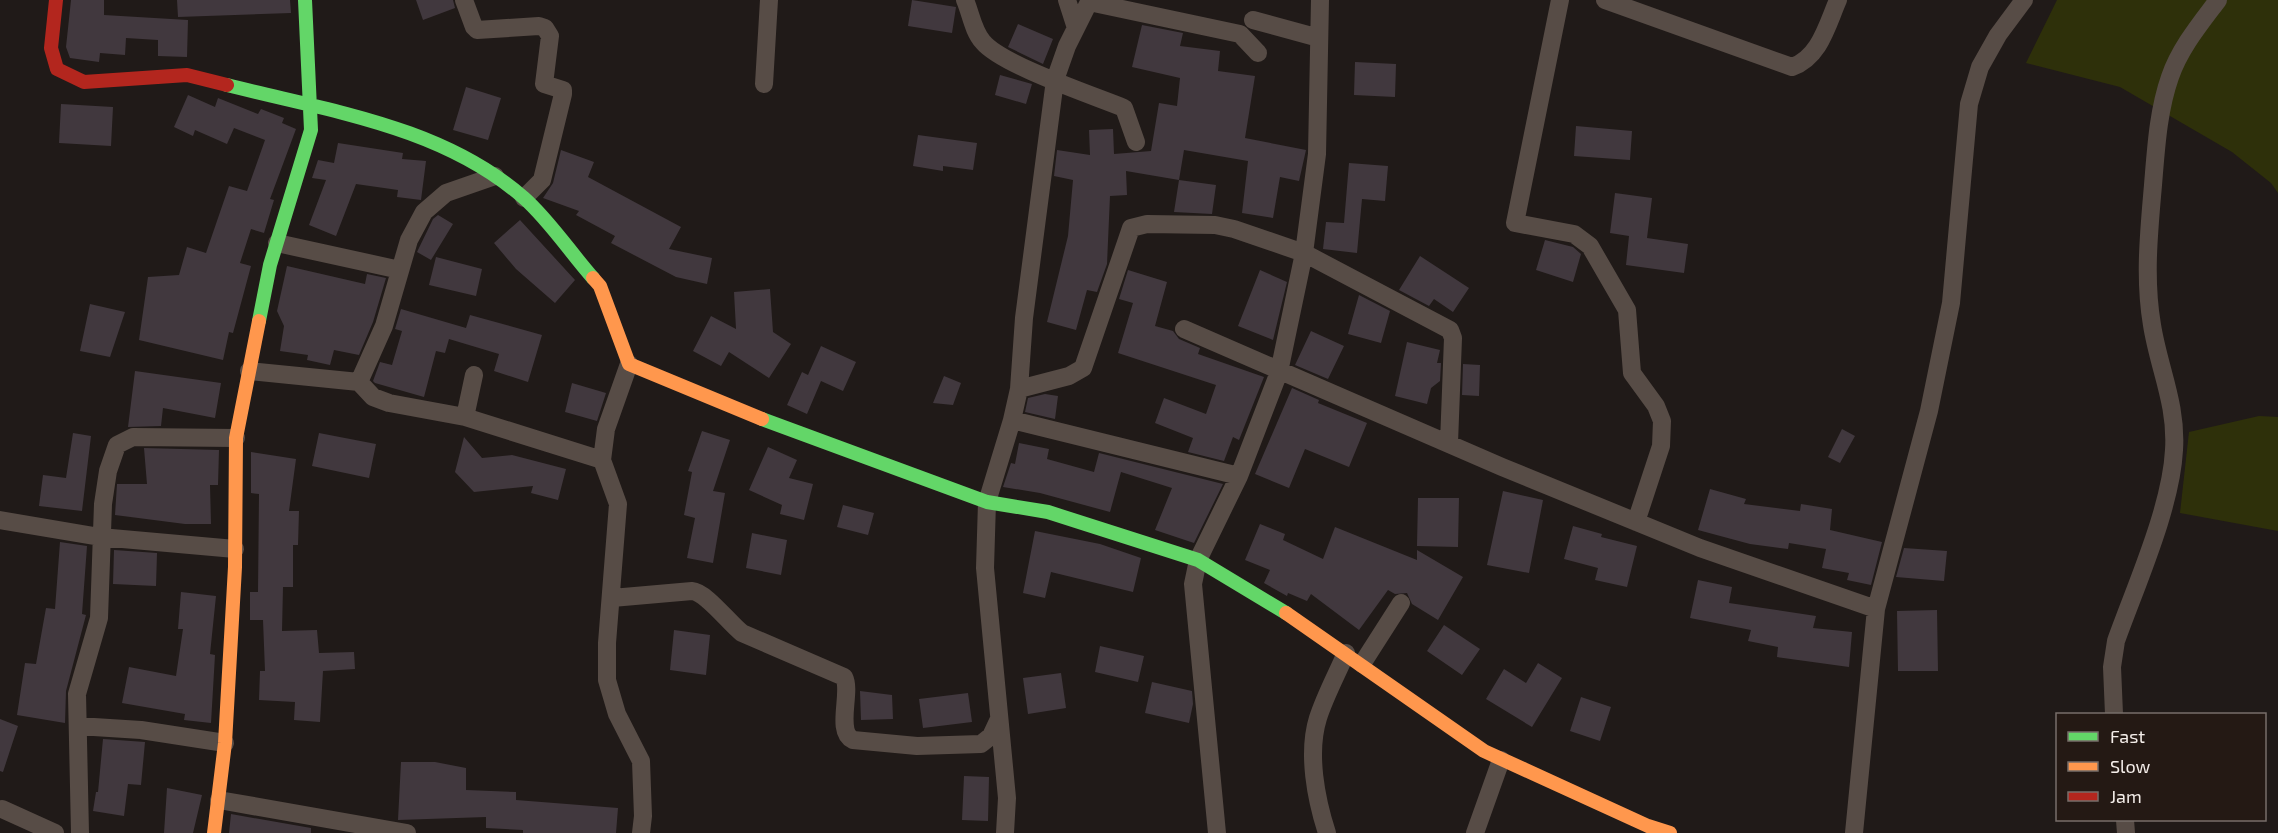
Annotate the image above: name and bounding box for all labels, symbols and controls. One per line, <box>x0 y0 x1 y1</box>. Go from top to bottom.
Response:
legend <box>2056 713 2266 821</box>
text: Fast <box>2110 725 2145 747</box>
text: Slow <box>2110 755 2151 777</box>
text: Jam <box>2110 785 2142 807</box>

